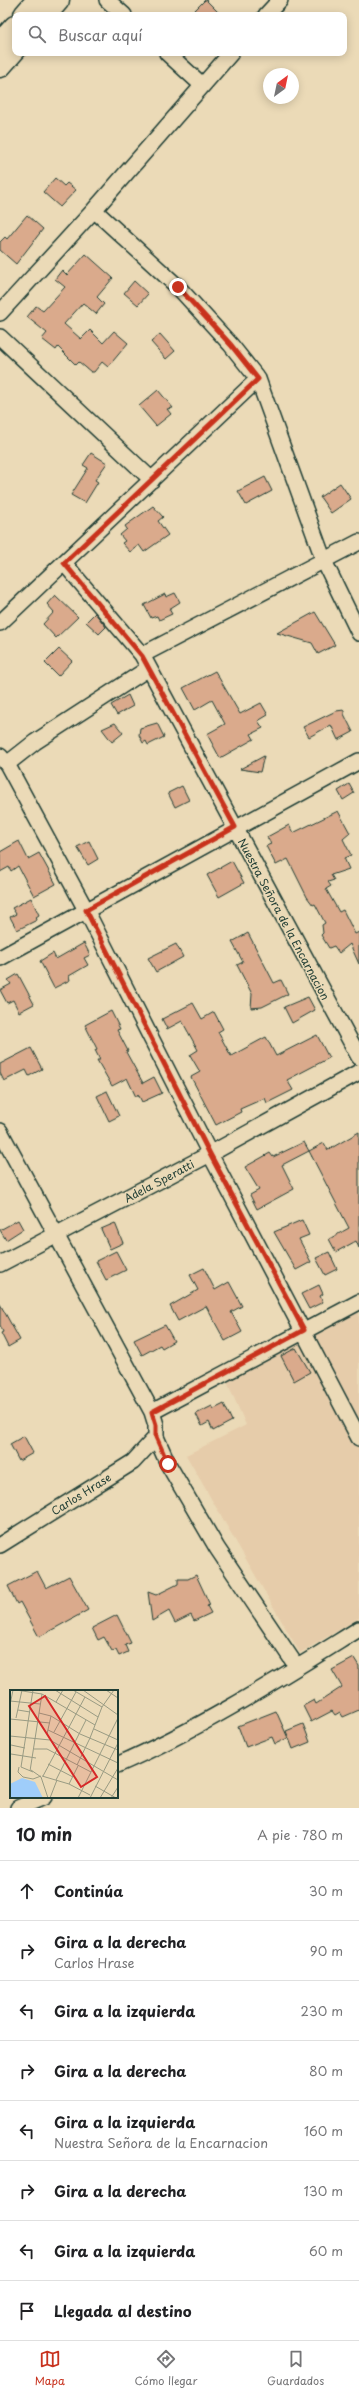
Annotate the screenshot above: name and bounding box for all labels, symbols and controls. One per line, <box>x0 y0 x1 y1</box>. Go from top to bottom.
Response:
search box <box>12 12 347 56</box>
icon: search <box>26 23 48 45</box>
text: Buscar aquí <box>58 23 142 46</box>
north arrow <box>263 68 299 104</box>
route end <box>169 278 187 296</box>
street label: Nuestra Señora de la Encarnacion <box>234 835 334 1003</box>
street label: Adela Speratti <box>121 1155 197 1207</box>
route start <box>159 1455 177 1473</box>
street label: Carlos Hrase <box>48 1469 115 1519</box>
inset map <box>10 1690 118 1798</box>
text: 10 min <box>16 1821 72 1847</box>
text: A pie · 780 m <box>257 1825 343 1844</box>
text: Continúa <box>54 1879 123 1902</box>
icon: ahead <box>16 1880 38 1902</box>
text: 30 m <box>309 1881 343 1900</box>
text: Gira a la derecha <box>54 1930 186 1953</box>
icon: right <box>16 1940 38 1962</box>
text: 90 m <box>310 1941 343 1960</box>
text: Carlos Hrase <box>54 1953 135 1972</box>
text: Gira a la izquierda <box>54 1999 195 2022</box>
icon: left <box>16 2000 38 2022</box>
text: 230 m <box>301 2001 343 2020</box>
text: Gira a la derecha <box>54 2059 186 2082</box>
icon: right <box>16 2060 38 2082</box>
text: 80 m <box>309 2061 343 2080</box>
text: Gira a la izquierda <box>54 2110 195 2133</box>
icon: left <box>16 2120 38 2142</box>
text: 160 m <box>304 2121 343 2140</box>
text: Nuestra Señora de la Encarnacion <box>54 2133 268 2152</box>
text: Gira a la derecha <box>54 2179 186 2202</box>
icon: right <box>16 2180 38 2202</box>
text: 130 m <box>304 2181 343 2200</box>
text: Gira a la izquierda <box>54 2239 195 2262</box>
icon: left <box>16 2240 38 2262</box>
text: 60 m <box>309 2241 343 2260</box>
text: Llegada al destino <box>54 2299 192 2322</box>
icon: arrive <box>16 2300 38 2322</box>
tab: Mapa <box>35 2348 65 2389</box>
tab: Cómo llegar <box>135 2348 197 2389</box>
tab: Guardados <box>267 2348 324 2389</box>

